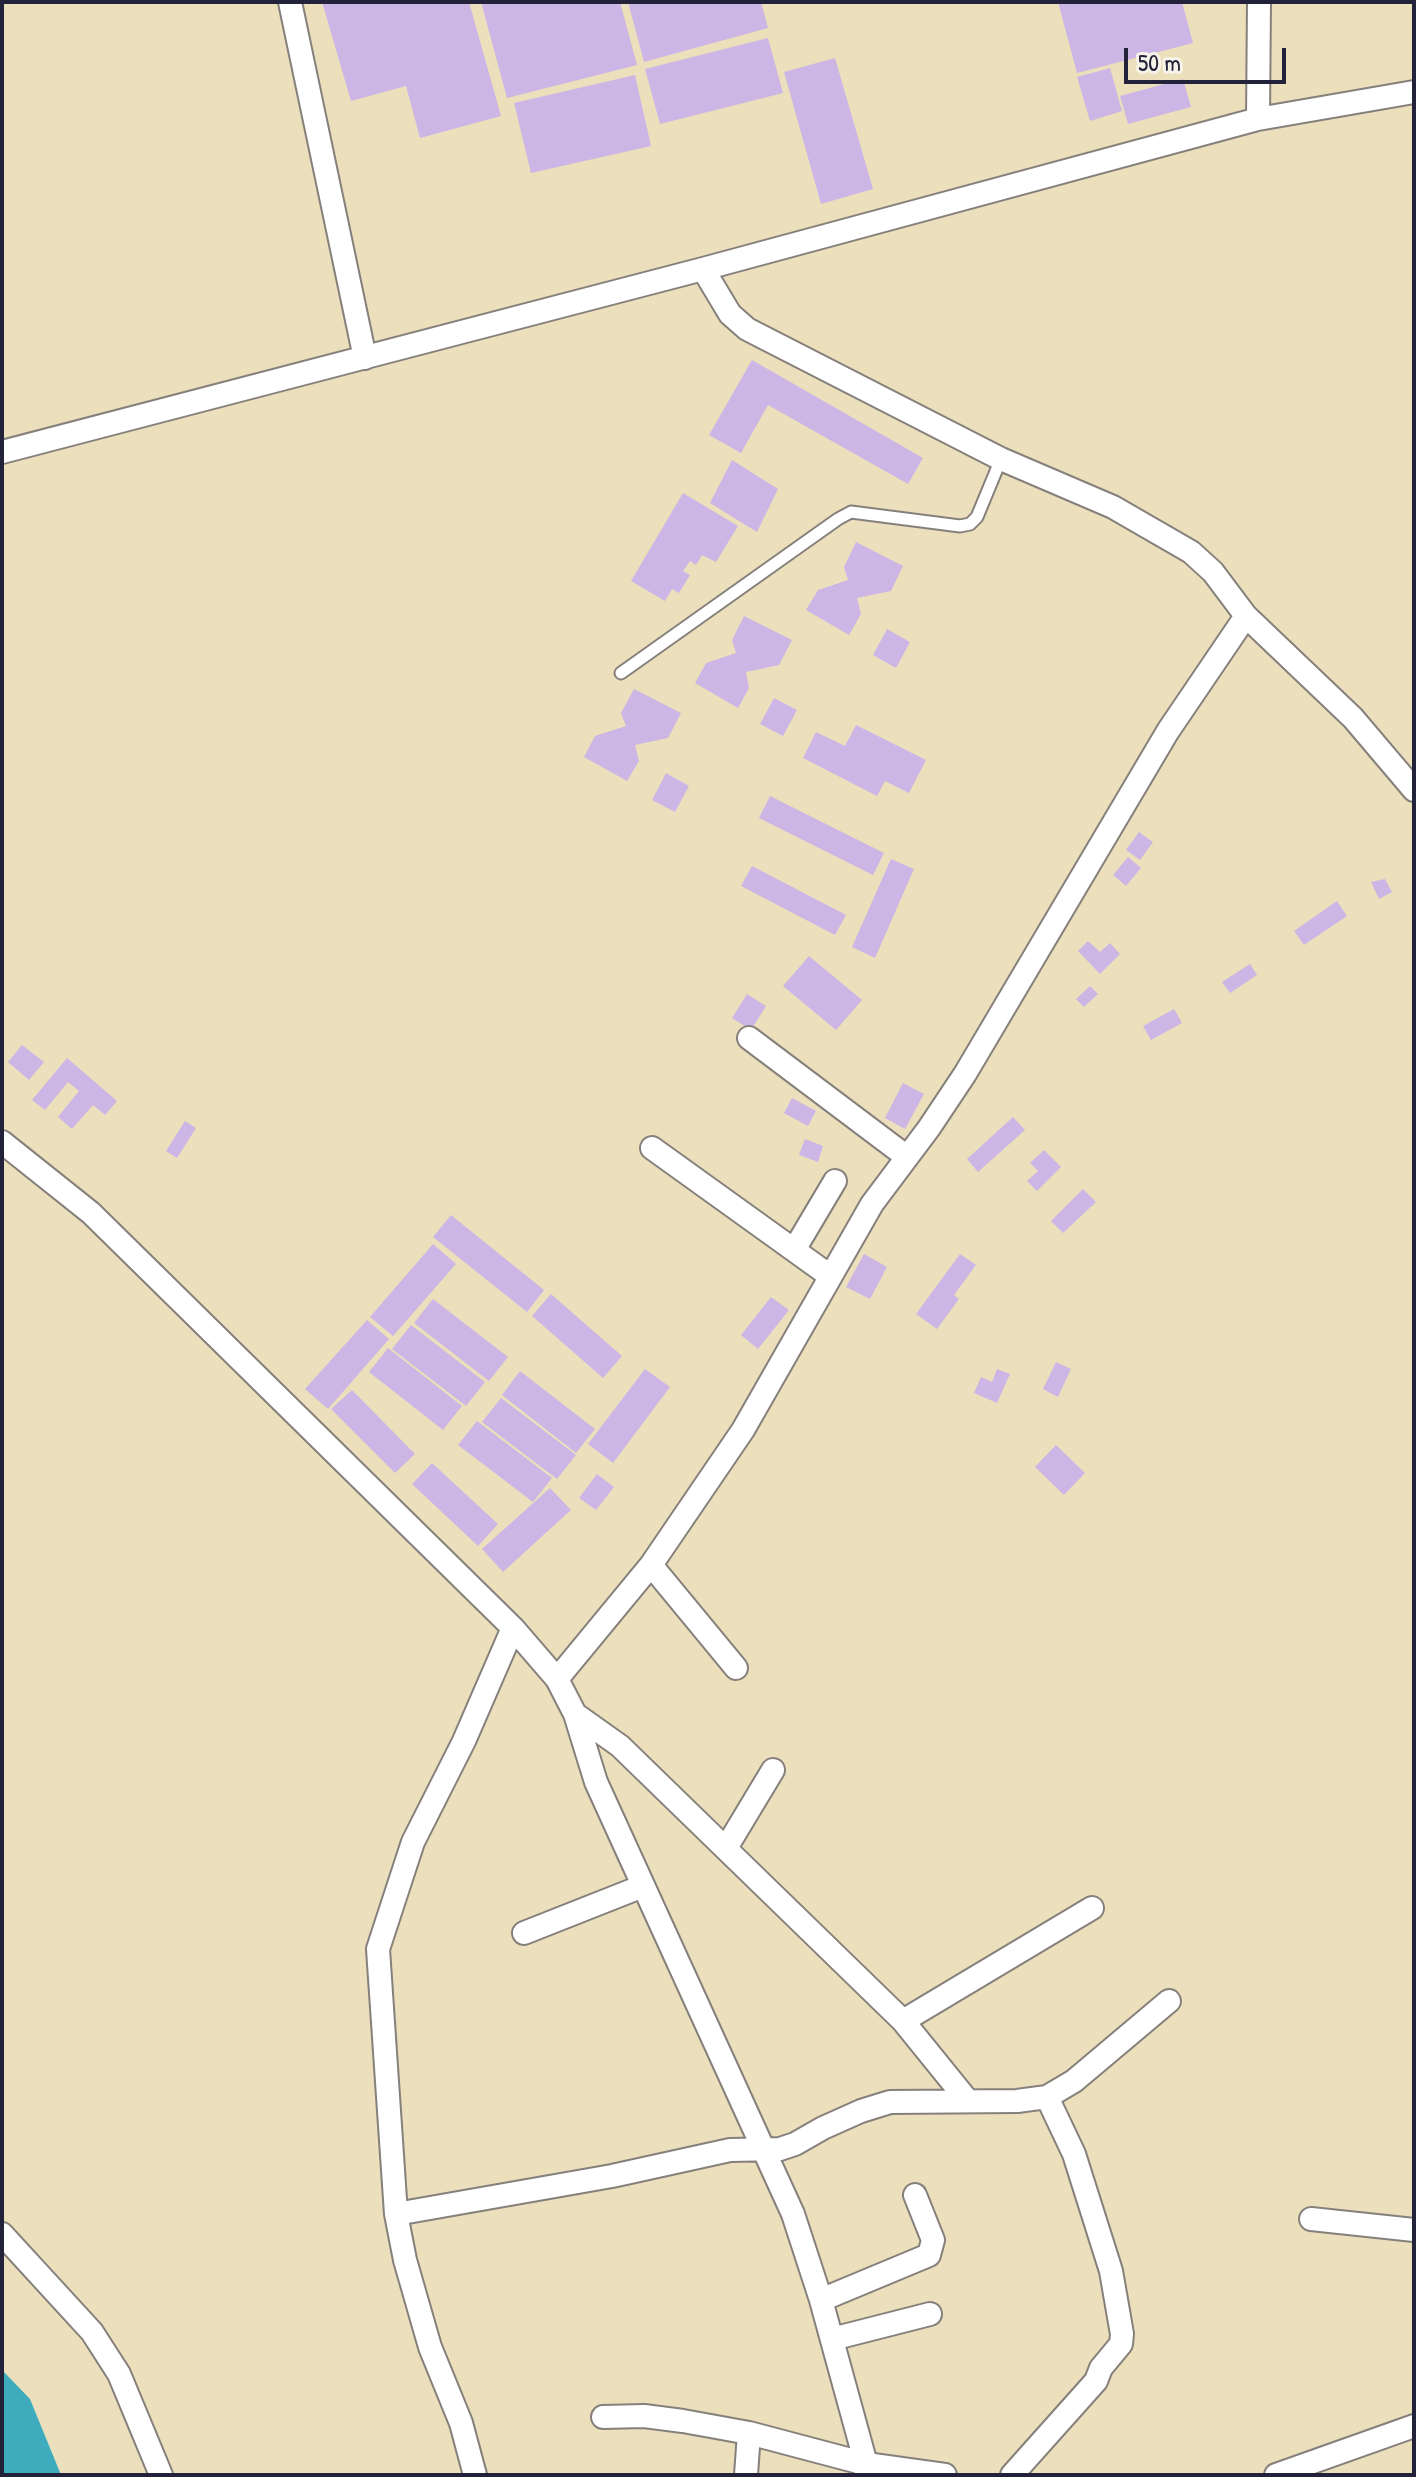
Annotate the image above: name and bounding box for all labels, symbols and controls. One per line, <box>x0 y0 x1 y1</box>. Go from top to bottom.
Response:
scale bar <box>1128 32 1290 82</box>
text: 50 m <box>1138 46 1181 78</box>

